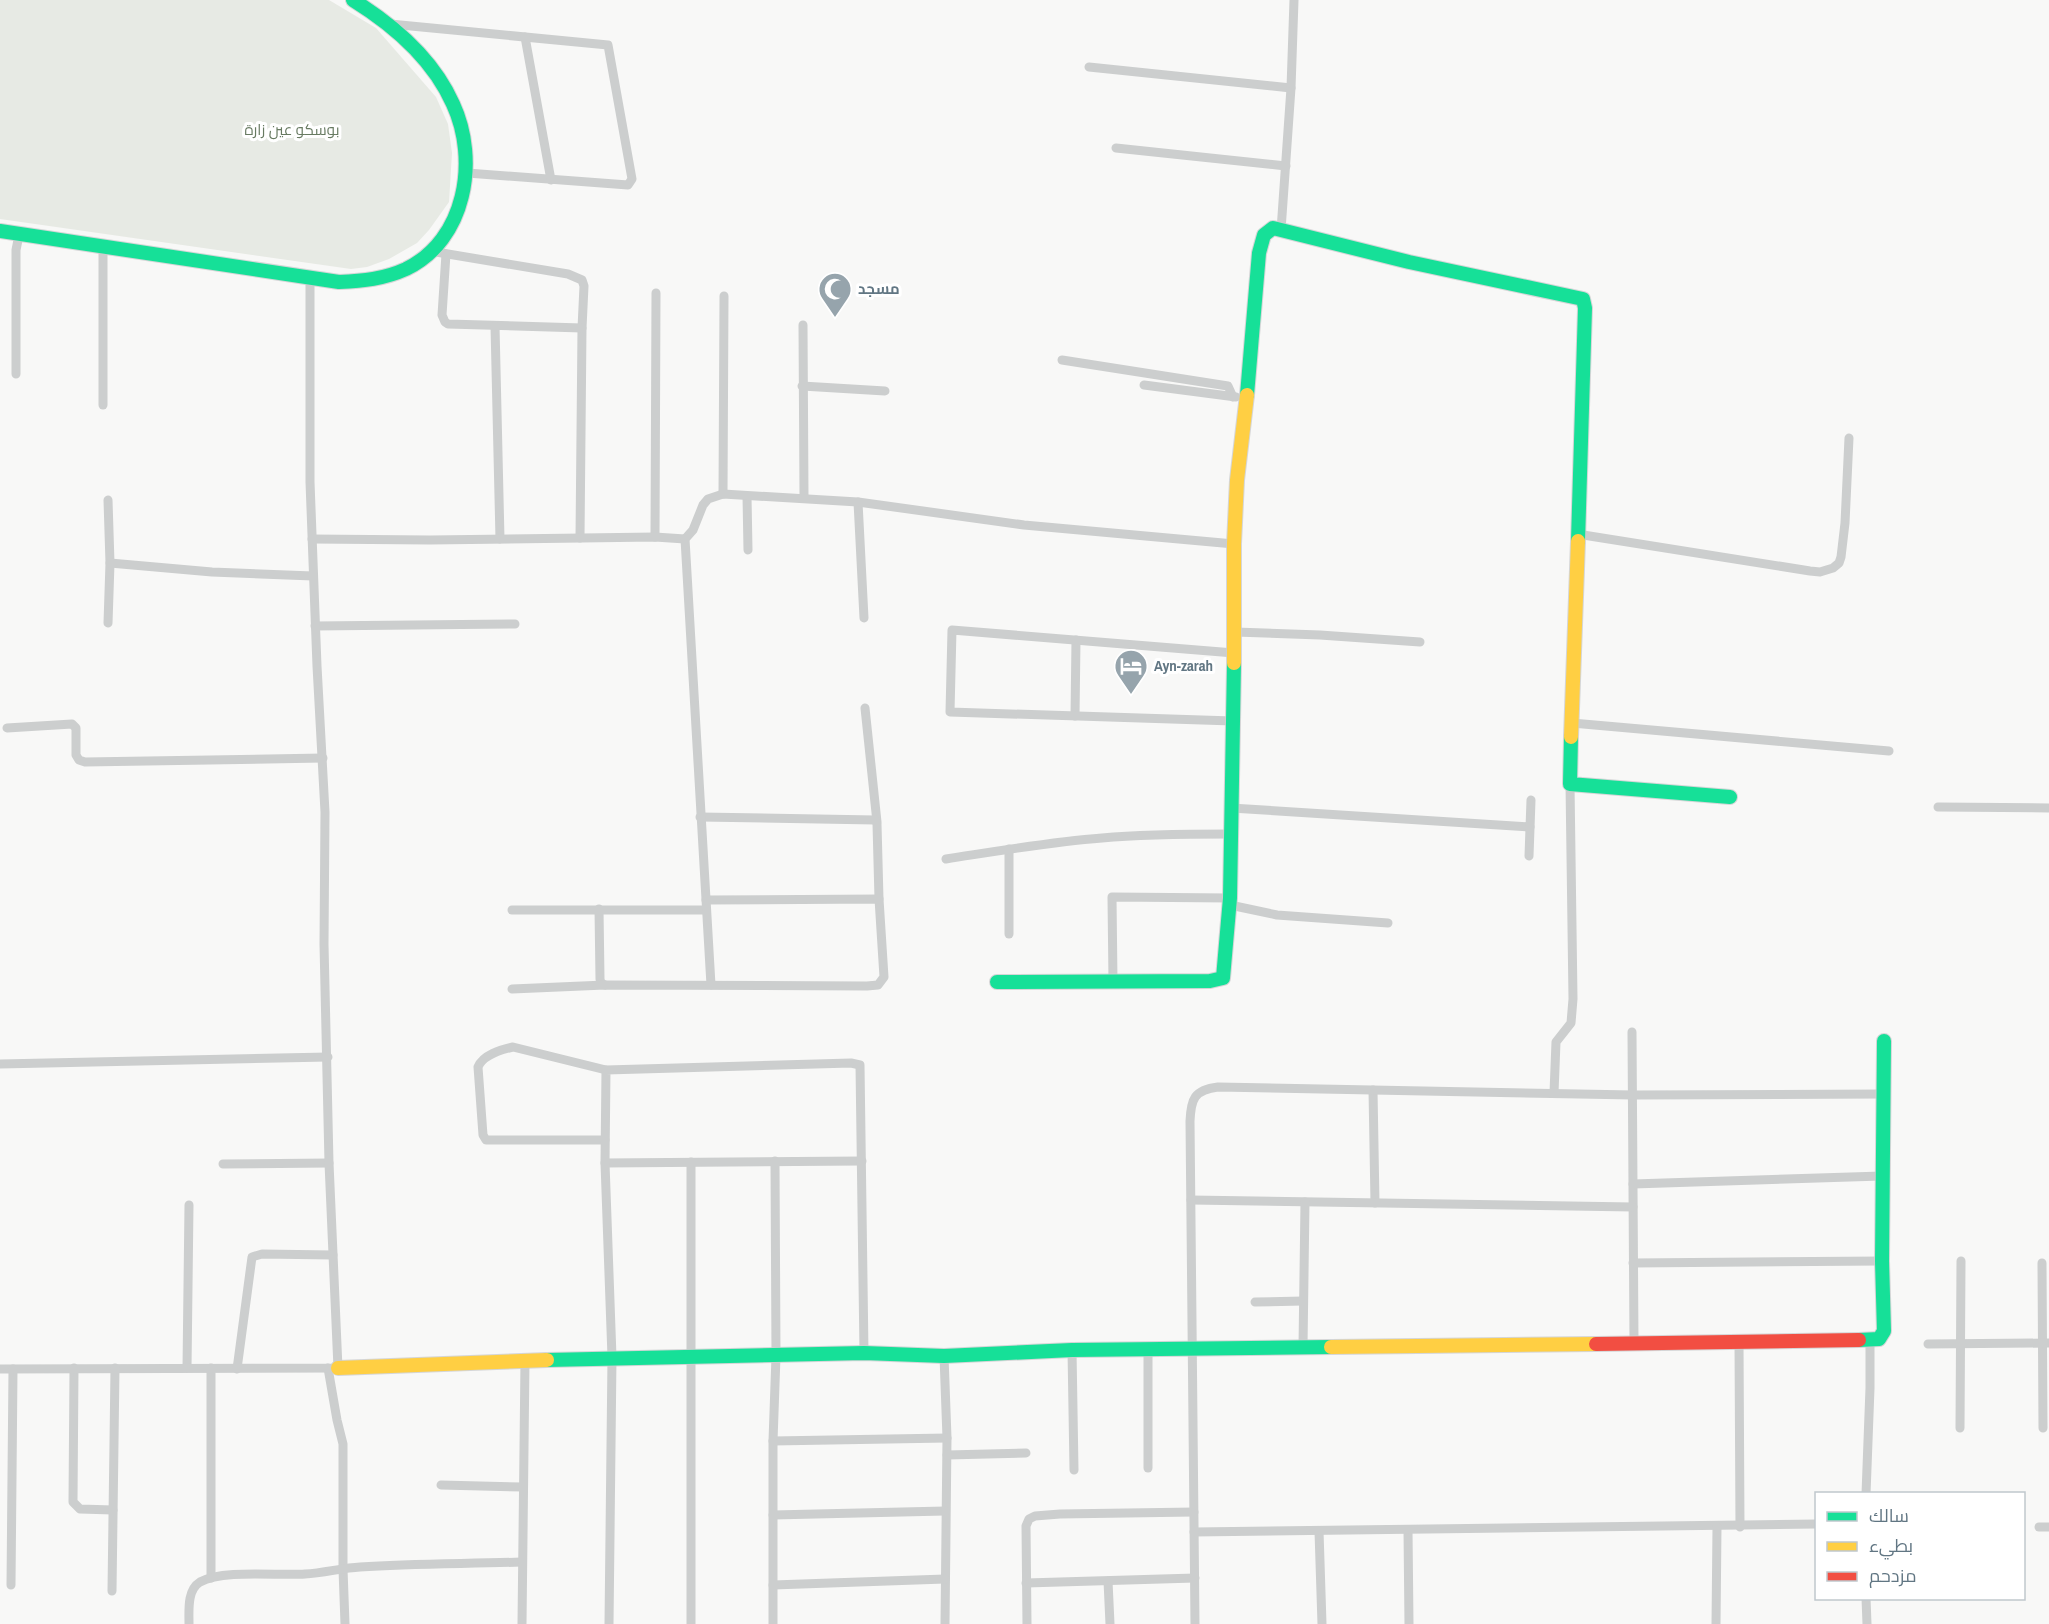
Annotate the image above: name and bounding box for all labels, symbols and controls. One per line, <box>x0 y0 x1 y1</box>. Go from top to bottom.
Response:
park label: بوسكو عين زارة <box>245 119 339 140</box>
mosque icon: مسجد <box>817 271 853 318</box>
place label: مسجد <box>858 278 900 299</box>
hotel icon: Ayn-zarah <box>1113 648 1149 695</box>
place label: Ayn-zarah <box>1154 655 1213 676</box>
legend <box>1815 1492 2025 1600</box>
text: سالك <box>1869 1503 1909 1528</box>
text: بطيء <box>1869 1533 1913 1560</box>
text: مزدحم <box>1869 1563 1917 1588</box>

